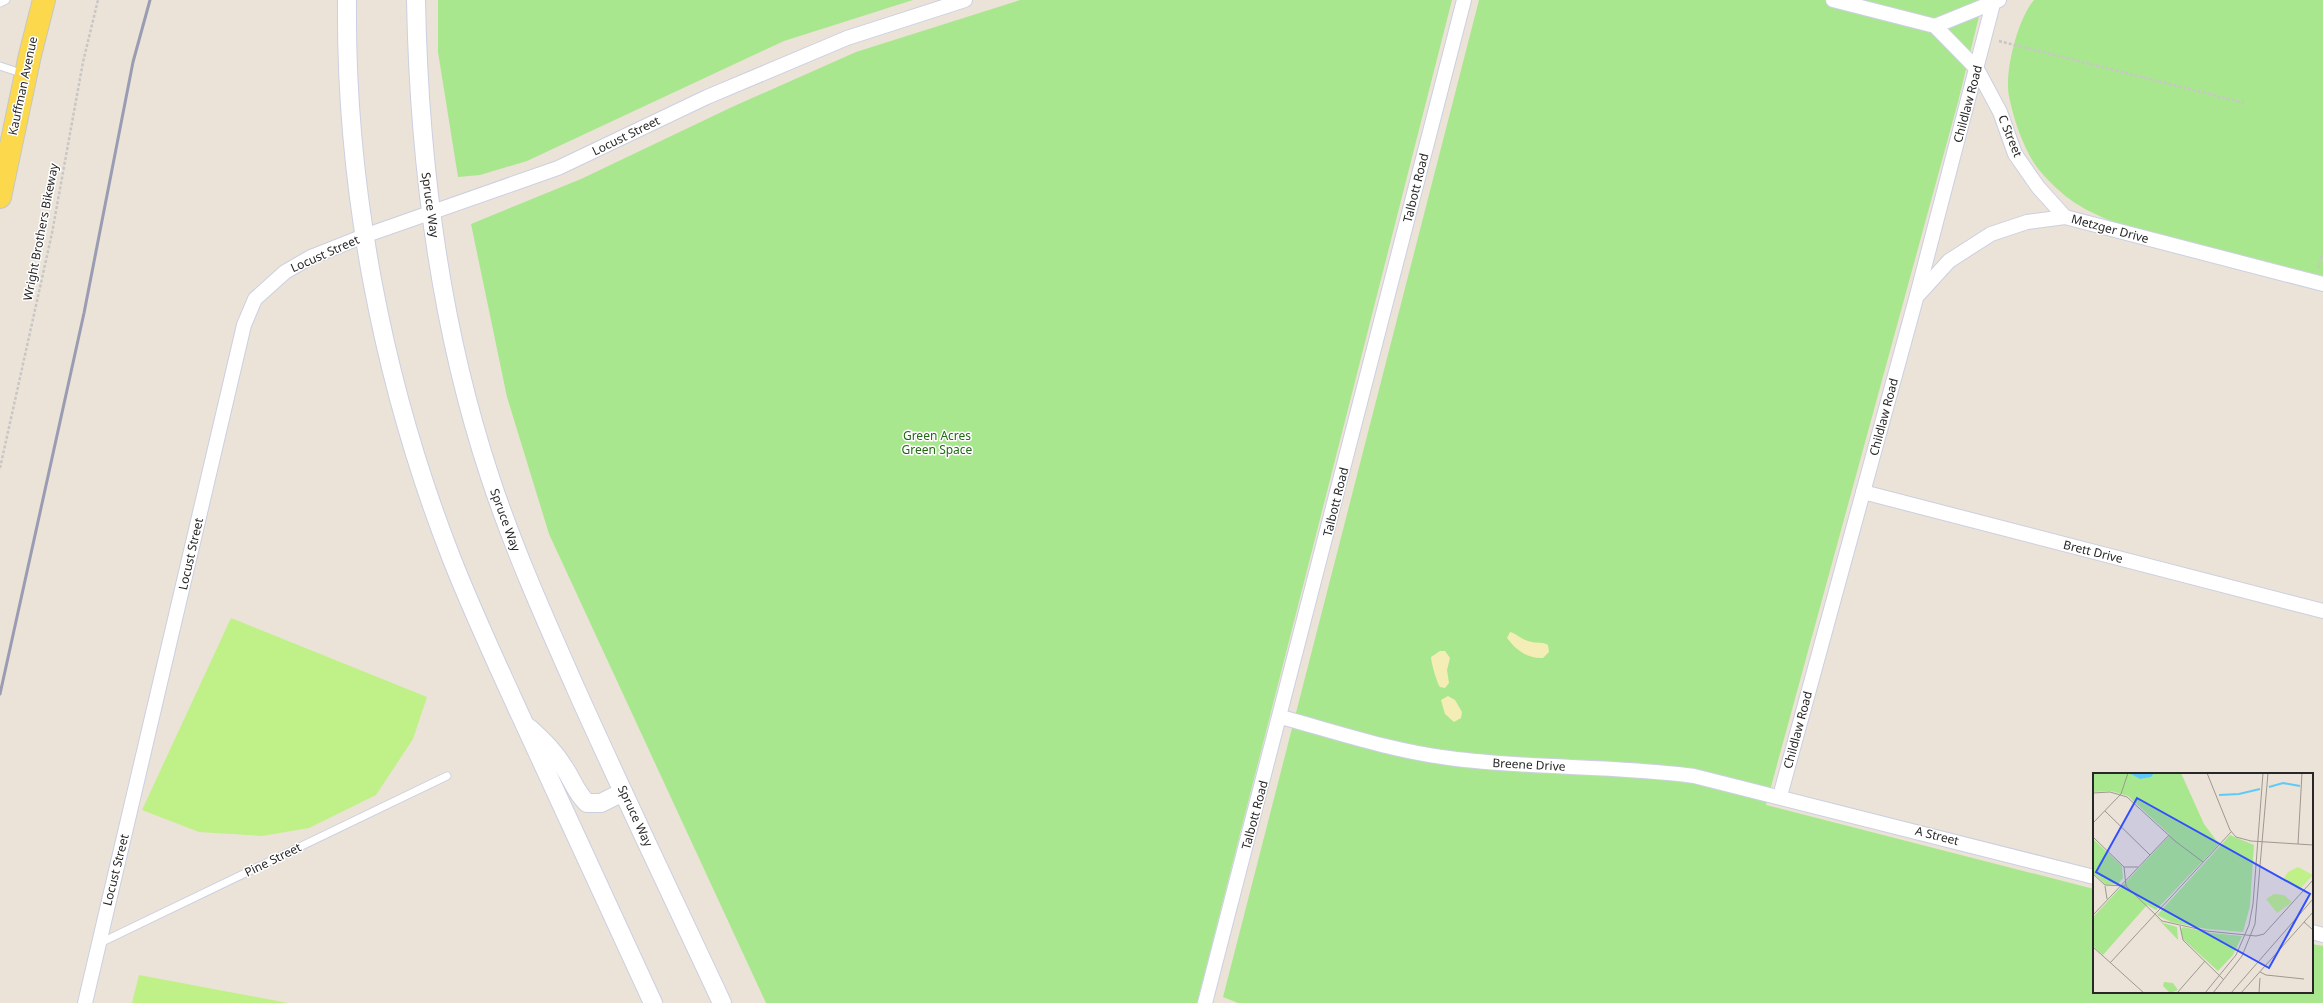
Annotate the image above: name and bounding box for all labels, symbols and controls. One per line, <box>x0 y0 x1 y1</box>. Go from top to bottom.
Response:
street label: Kauffman Avenue <box>4 35 41 137</box>
street label: Childlaw Road <box>1949 63 1986 145</box>
street label: Locust Street <box>589 112 663 159</box>
street label: C Street <box>1994 112 2027 160</box>
street label: Talbott Road <box>1399 151 1432 224</box>
street label: Wright Brothers Bikeway <box>19 161 62 302</box>
street label: Spruce Way <box>418 171 444 240</box>
street label: Metzger Drive <box>2070 210 2151 247</box>
street label: Locust Street <box>288 231 362 276</box>
street label: Childlaw Road <box>1865 376 1902 458</box>
park label: Green Acres Green Space <box>902 427 973 458</box>
street label: Talbott Road <box>1319 465 1352 538</box>
street label: Spruce Way <box>486 486 525 554</box>
street label: Locust Street <box>174 516 207 592</box>
street label: Brett Drive <box>2062 536 2125 567</box>
street label: Childlaw Road <box>1779 689 1816 771</box>
street label: Breene Drive <box>1492 754 1566 775</box>
inset map <box>2093 773 2313 993</box>
street label: Talbott Road <box>1237 778 1272 851</box>
street label: Spruce Way <box>614 782 657 850</box>
street label: A Street <box>1914 822 1961 849</box>
street label: Locust Street <box>98 832 133 908</box>
street label: Pine Street <box>242 838 305 881</box>

